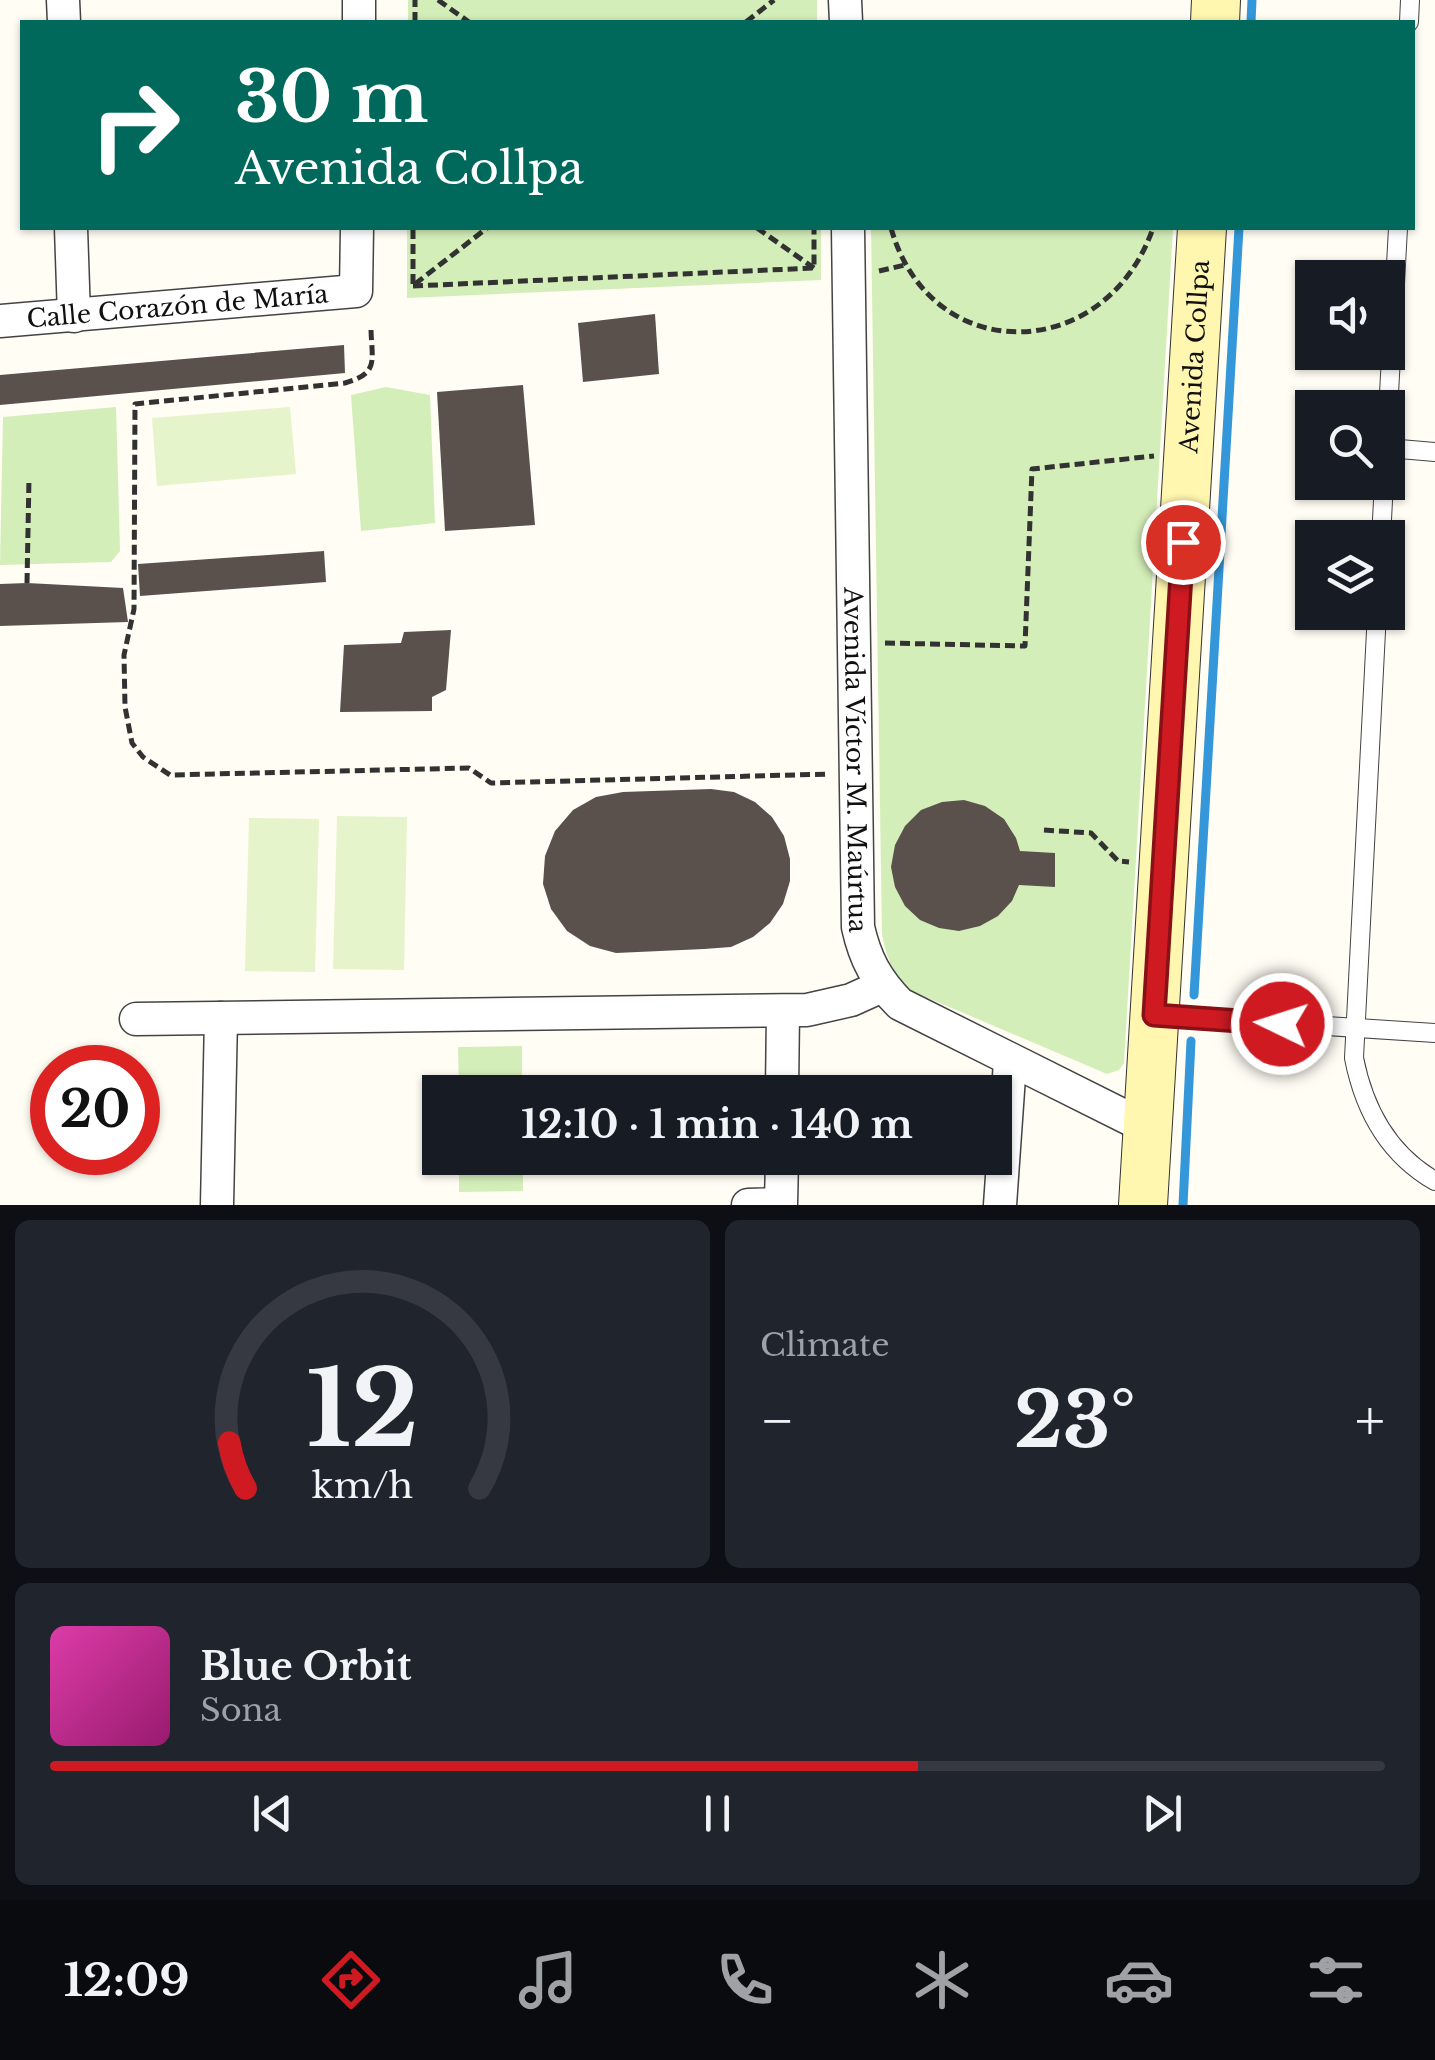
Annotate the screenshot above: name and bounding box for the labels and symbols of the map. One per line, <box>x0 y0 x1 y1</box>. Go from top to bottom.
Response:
street label: Avenida Collpa <box>1173 259 1216 455</box>
street label: Calle Corazón de María <box>25 278 330 334</box>
pin <box>1141 500 1226 585</box>
street label: Avenida Víctor M. Maúrtua <box>838 586 874 933</box>
position arrow <box>1230 972 1334 1076</box>
speed limit sign: 20 <box>30 1045 160 1175</box>

